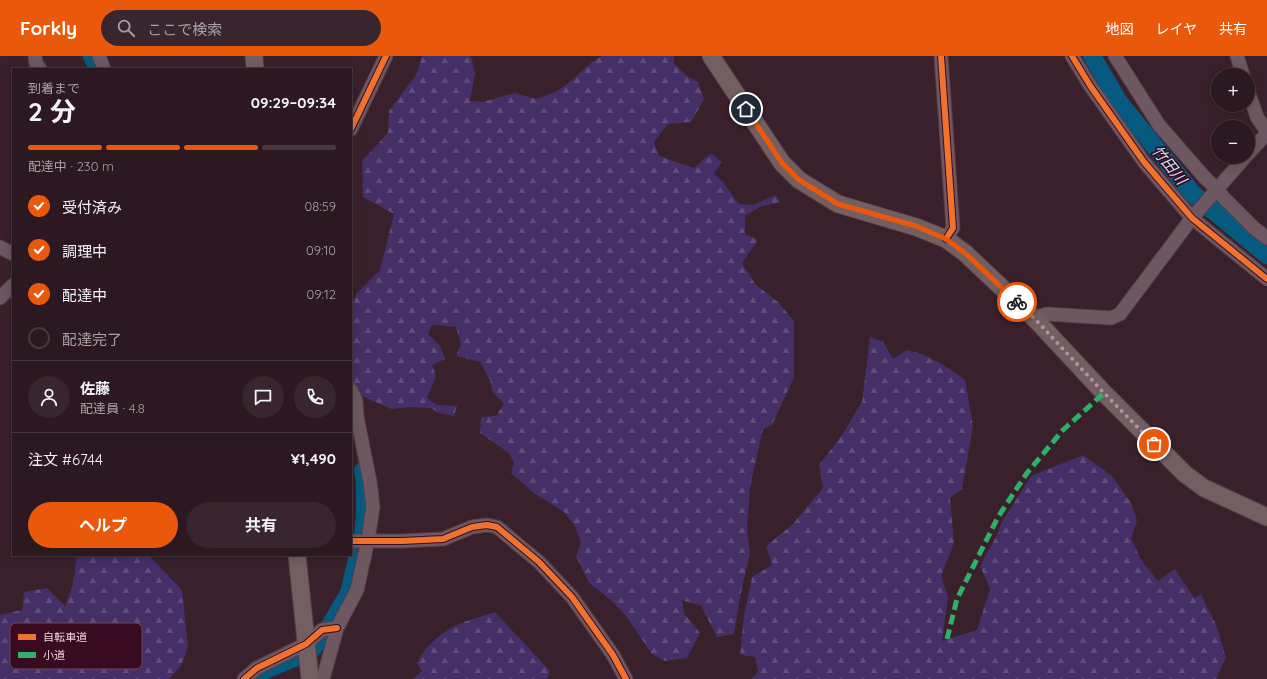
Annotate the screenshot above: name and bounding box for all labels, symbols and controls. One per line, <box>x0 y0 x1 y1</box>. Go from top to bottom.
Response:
search box <box>101 10 381 46</box>
text: Forkly <box>20 16 77 40</box>
icon: search <box>115 17 137 39</box>
text: ここで検索 <box>147 20 222 39</box>
text: 地図 <box>1105 20 1133 38</box>
text: レイヤ <box>1155 20 1197 38</box>
text: 共有 <box>1219 20 1247 38</box>
map controls <box>1211 68 1255 164</box>
button: + <box>1211 68 1255 112</box>
text: 到着まで <box>28 80 80 96</box>
pin <box>729 92 763 126</box>
text: 09:29–09:34 <box>251 93 336 112</box>
text: 2 分 <box>28 95 76 128</box>
icon: home <box>735 98 757 120</box>
button: − <box>1211 120 1255 164</box>
water label: 竹田川 <box>1148 141 1192 190</box>
text: 配達中 · 230 m <box>28 158 114 174</box>
icon: check <box>28 195 50 217</box>
text: 受付済み <box>62 198 122 217</box>
text: 08:59 <box>304 198 336 214</box>
icon: check <box>28 239 50 261</box>
text: 調理中 <box>62 242 107 261</box>
text: 09:10 <box>306 242 336 258</box>
courier <box>997 282 1037 322</box>
icon: check <box>28 283 50 305</box>
text: 配達中 <box>62 286 107 305</box>
text: 09:12 <box>307 286 336 302</box>
icon: bike <box>1006 291 1028 313</box>
text: 配達完了 <box>62 330 122 349</box>
button: person <box>28 376 70 418</box>
button: chat <box>242 376 284 418</box>
button: phone <box>294 376 336 418</box>
text: 佐藤 <box>80 379 110 398</box>
text: 配達員 · 4.8 <box>80 400 145 416</box>
pin <box>1137 427 1171 461</box>
icon: bag <box>1143 433 1165 455</box>
text: ¥1,490 <box>291 449 336 468</box>
text: 注文 #6744 <box>28 450 103 469</box>
button: ヘルプ <box>28 502 178 548</box>
button: 共有 <box>186 502 336 548</box>
legend <box>10 623 142 669</box>
text: 自転車道 <box>43 630 87 644</box>
text: 小道 <box>43 648 65 662</box>

